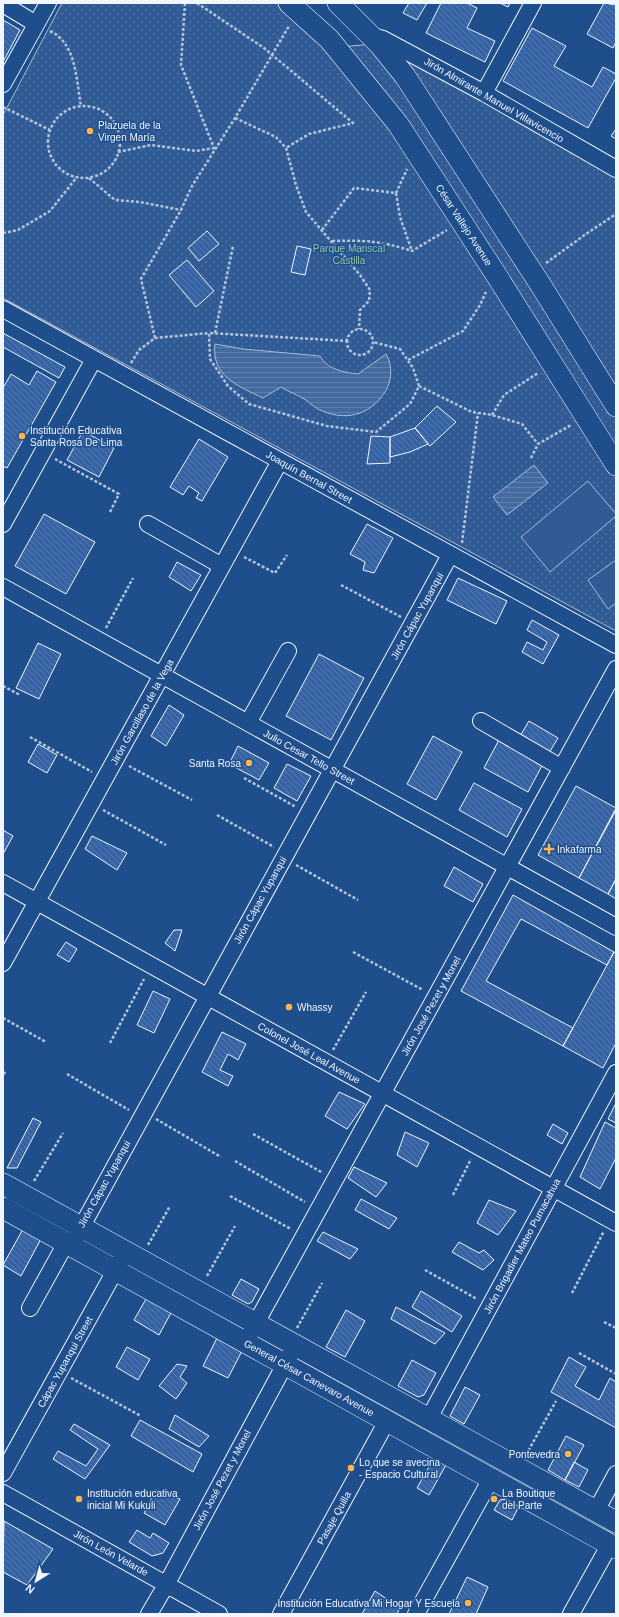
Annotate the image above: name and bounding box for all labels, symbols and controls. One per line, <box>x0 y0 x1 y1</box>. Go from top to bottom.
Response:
street label: Jirón Almirante Manuel Villavicencio <box>422 55 566 145</box>
place label: Plazuela de la Virgen María <box>98 120 161 143</box>
marker: Plazuela de la Virgen María <box>85 126 95 136</box>
street label: César Vallejo Avenue <box>434 182 495 268</box>
park label: Parque Mariscal Castilla <box>313 243 385 266</box>
place label: Institución Educativa Santa Rosa De Lima <box>30 425 123 448</box>
marker: Institución Educativa Santa Rosa De Lima <box>17 431 27 441</box>
street label: Joaquín Bernal Street <box>264 449 354 505</box>
street label: Jirón Cápac Yupanqui <box>389 571 445 661</box>
street label: Jirón Garcillaso de la Vega <box>108 657 176 767</box>
street label: Julio Cesar Tello Street <box>261 727 357 787</box>
place label: Santa Rosa <box>189 758 241 769</box>
marker: Santa Rosa <box>244 758 254 768</box>
marker: Inkafarma <box>544 844 554 854</box>
place label: Inkafarma <box>557 844 602 855</box>
street label: Jirón Cápac Yupanqui <box>232 855 288 945</box>
street label: Jirón José Pezet y Monel <box>399 954 463 1058</box>
marker: Whassy <box>284 1002 294 1012</box>
place label: Whassy <box>297 1002 333 1013</box>
street label: Colonel José Leal Avenue <box>256 1020 363 1086</box>
street label: Jirón Cápac Yupanqui <box>76 1139 132 1229</box>
street label: Jirón Brigadier Mateo Pumacahua <box>482 1176 563 1315</box>
street label: Cápac Yupanqui Street <box>35 1314 95 1410</box>
street label: General César Canevaro Avenue <box>242 1338 376 1419</box>
street label: Jirón José Pezet y Monel <box>191 1428 253 1532</box>
place label: Pontevedra <box>509 1449 560 1460</box>
marker: Pontevedra <box>563 1449 573 1459</box>
place label: Lo que se avecina - Espacio Cultural <box>359 1457 441 1480</box>
marker: Lo que se avecina - Espacio Cultural <box>346 1463 356 1473</box>
place label: Institución educativa inicial Mi Kukuli <box>87 1488 178 1511</box>
place label: La Boutique del Parte <box>502 1488 556 1511</box>
street label: Pasaje Quilla <box>315 1489 353 1546</box>
marker: Institución educativa inicial Mi Kukuli <box>74 1494 84 1504</box>
marker: La Boutique del Parte <box>489 1494 499 1504</box>
street label: Jirón León Velarde <box>72 1528 151 1578</box>
north arrow <box>16 1561 56 1601</box>
text: N <box>23 1582 37 1596</box>
place label: Institución Educativa Mi Hogar Y Escuela <box>277 1598 460 1609</box>
marker: Institución Educativa Mi Hogar Y Escuela <box>463 1598 473 1608</box>

